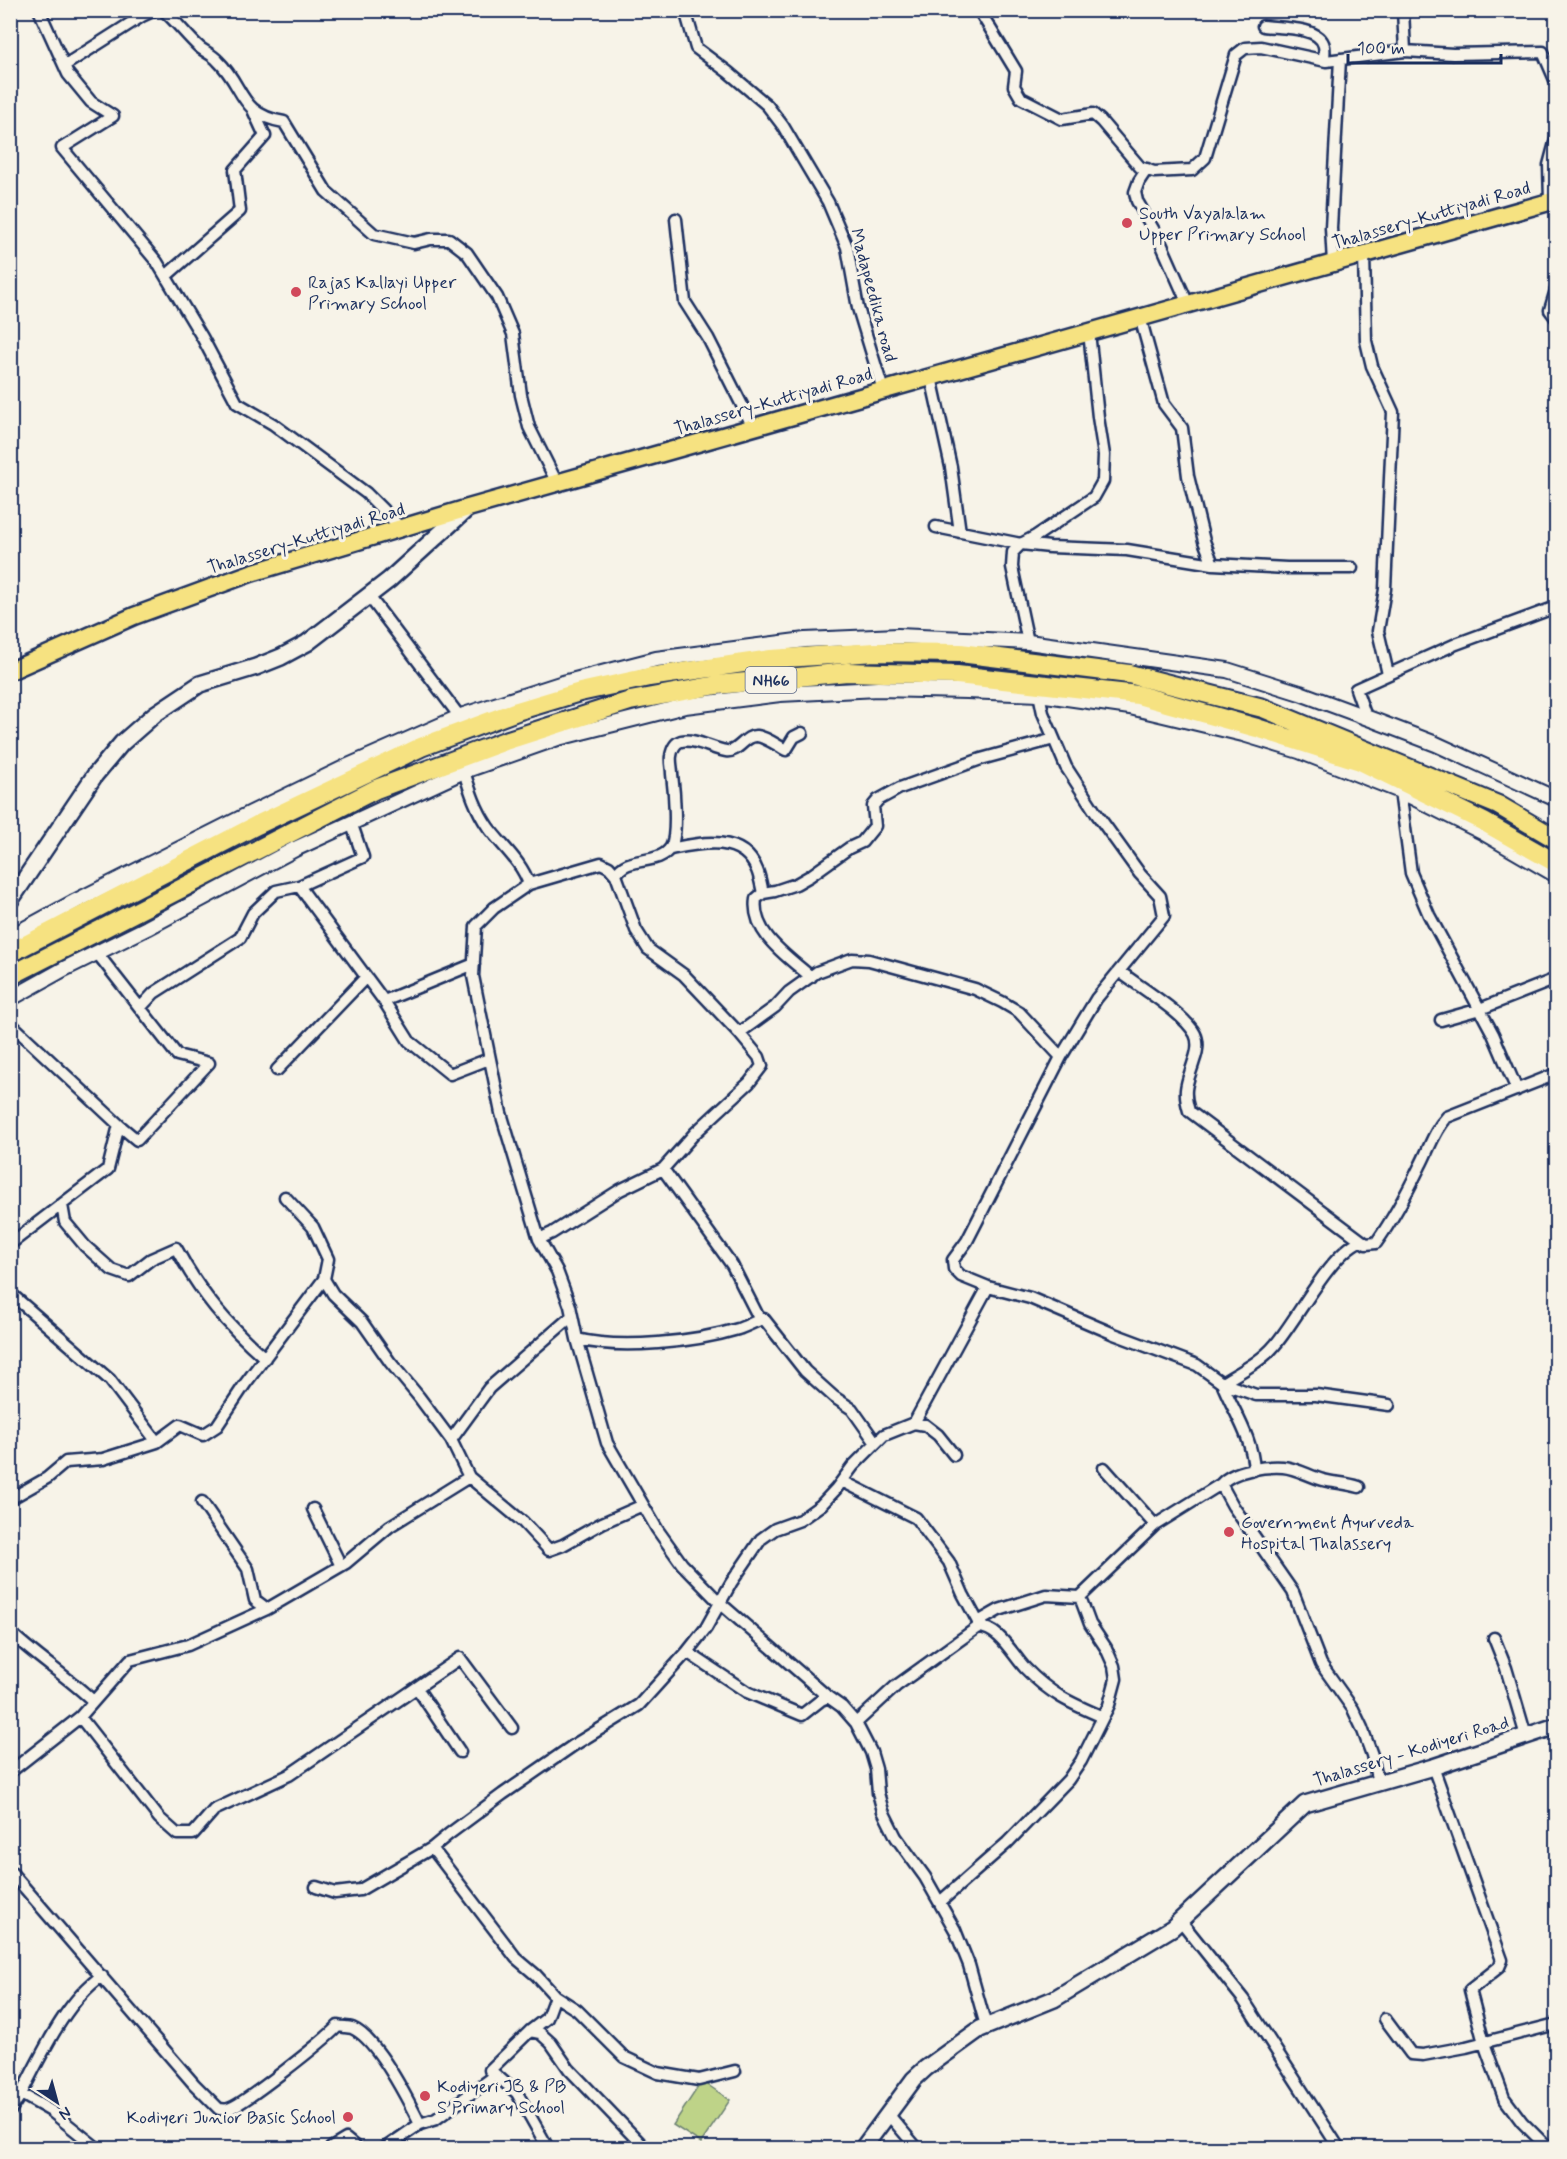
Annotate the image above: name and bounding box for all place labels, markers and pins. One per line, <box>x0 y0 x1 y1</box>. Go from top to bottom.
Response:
place label: South Vayalalam Upper Primary School <box>1139 202 1306 247</box>
marker: South Vayalalam Upper Primary School <box>1120 216 1134 230</box>
place label: Rajas Kallayi Upper Primary School <box>308 271 457 316</box>
marker: Rajas Kallayi Upper Primary School <box>289 285 303 299</box>
place label: Government Ayurveda Hospital Thalassery <box>1241 1511 1414 1556</box>
marker: Government Ayurveda Hospital Thalassery <box>1222 1525 1236 1539</box>
place label: Kodiyeri JB & PB S Primary School <box>437 2075 566 2120</box>
marker: Kodiyeri JB & PB S Primary School <box>418 2089 432 2103</box>
place label: Kodiyeri Junior Basic School <box>127 2106 336 2130</box>
marker: Kodiyeri Junior Basic School <box>341 2110 355 2124</box>

